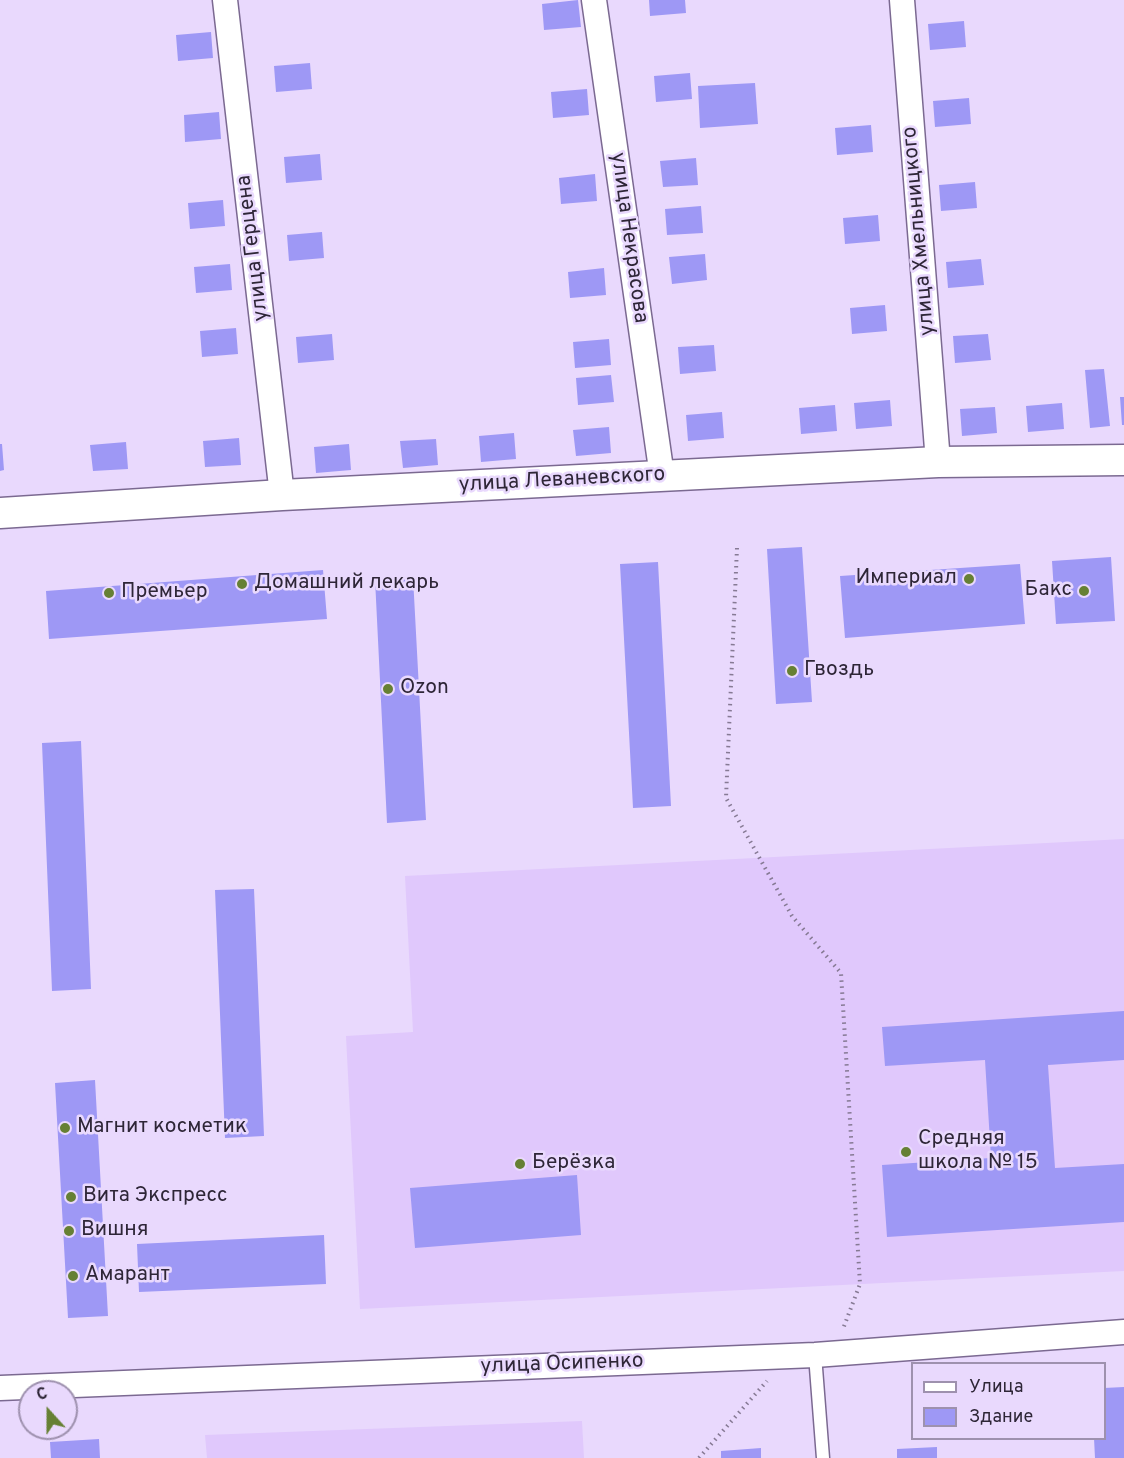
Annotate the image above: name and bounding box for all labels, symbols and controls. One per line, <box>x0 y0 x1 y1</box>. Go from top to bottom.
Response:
street label: улица Хмельницкого <box>898 125 942 337</box>
street label: улица Некрасова <box>604 151 652 325</box>
street label: улица Герцена <box>233 174 275 322</box>
street label: улица Леваневского <box>458 463 666 499</box>
place label: Империал <box>856 566 957 592</box>
place label: Домашний лекарь <box>254 571 439 597</box>
marker: Империал <box>962 572 976 586</box>
marker: Домашний лекарь <box>235 577 249 591</box>
place label: Бакс <box>1025 578 1072 604</box>
place label: Премьер <box>121 580 208 606</box>
marker: Бакс <box>1077 584 1091 598</box>
marker: Премьер <box>102 586 116 600</box>
place label: Гвоздь <box>804 658 874 684</box>
marker: Гвоздь <box>785 664 799 678</box>
place label: Ozon <box>400 676 449 702</box>
marker: Ozon <box>381 682 395 696</box>
place label: Магнит косметик <box>77 1115 247 1141</box>
marker: Магнит косметик <box>58 1121 72 1135</box>
place label: Средняя школа № 15 <box>918 1127 1038 1177</box>
marker: Средняя школа № 15 <box>899 1145 913 1159</box>
place label: Берёзка <box>532 1151 615 1177</box>
marker: Берёзка <box>513 1157 527 1171</box>
place label: Вита Экспресс <box>83 1184 228 1210</box>
marker: Вита Экспресс <box>64 1190 78 1204</box>
place label: Вишня <box>81 1218 148 1244</box>
marker: Вишня <box>62 1224 76 1238</box>
place label: Амарант <box>85 1263 170 1289</box>
marker: Амарант <box>66 1269 80 1283</box>
street label: улица Осипенко <box>480 1350 644 1380</box>
legend <box>911 1362 1106 1440</box>
text: Улица <box>969 1376 1023 1399</box>
north arrow <box>18 1380 78 1440</box>
text: С <box>34 1384 51 1406</box>
text: Здание <box>969 1406 1033 1429</box>

